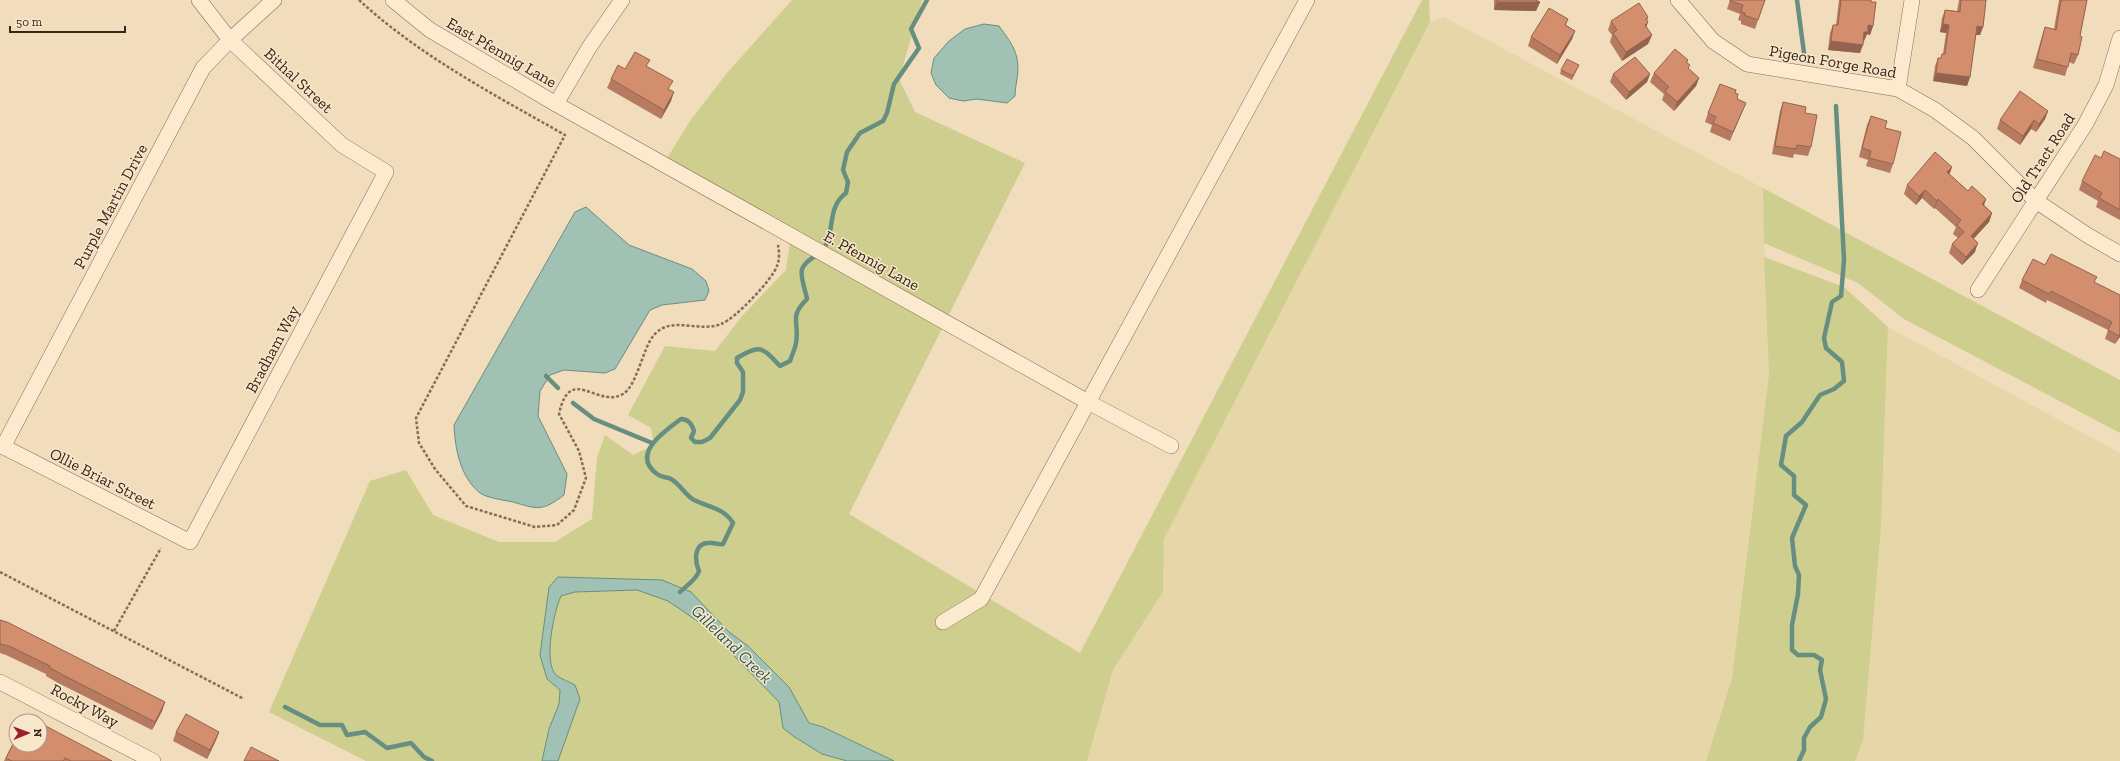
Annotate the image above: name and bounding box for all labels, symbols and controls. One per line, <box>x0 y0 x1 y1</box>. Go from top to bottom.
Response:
scale bar <box>10 8 125 34</box>
street label: East Pfennig Lane <box>443 13 560 92</box>
text: 50 m <box>16 15 43 29</box>
street label: Pigeon Forge Road <box>1768 41 1898 82</box>
street label: Bithal Street <box>260 44 337 117</box>
street label: Old Tract Road <box>2006 110 2079 207</box>
street label: Purple Martin Drive <box>70 141 151 272</box>
street label: E. Pfennig Lane <box>821 226 923 295</box>
street label: Bradham Way <box>241 302 304 396</box>
street label: Ollie Briar Street <box>47 444 159 513</box>
water label: Gilleland Creek <box>688 601 777 688</box>
street label: Rocky Way <box>47 680 123 732</box>
north arrow <box>8 713 48 753</box>
text: N <box>31 729 44 738</box>

